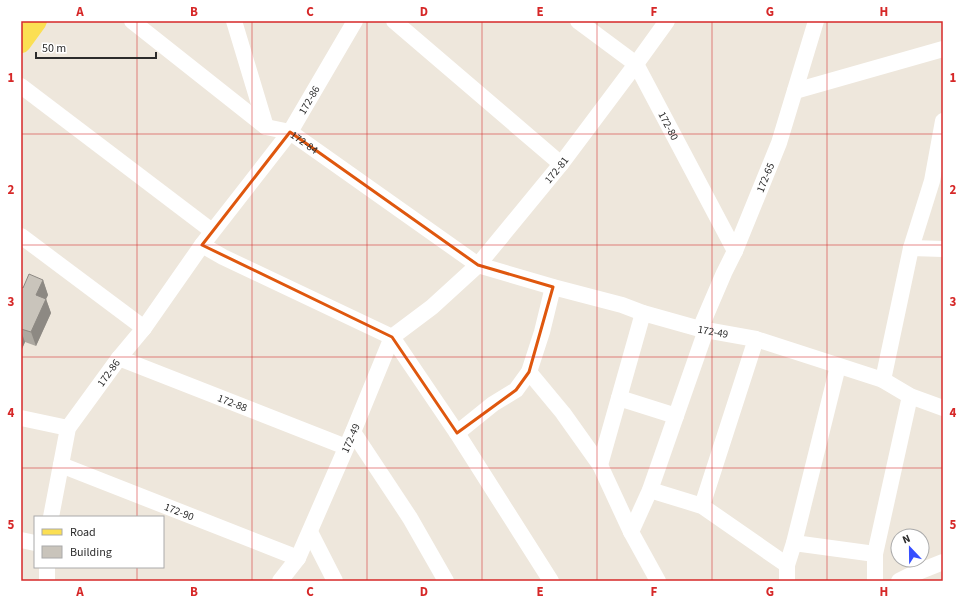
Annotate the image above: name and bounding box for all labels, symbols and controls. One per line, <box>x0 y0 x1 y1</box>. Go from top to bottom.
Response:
text: A <box>75 3 84 21</box>
text: B <box>190 3 198 21</box>
text: C <box>306 3 314 21</box>
text: D <box>420 3 428 21</box>
text: E <box>536 3 544 21</box>
text: F <box>651 3 658 21</box>
text: G <box>766 3 774 21</box>
text: H <box>880 3 888 21</box>
scale bar <box>36 34 156 60</box>
text: 50 m <box>42 40 66 57</box>
text: 1 <box>8 69 15 87</box>
text: 1 <box>950 69 957 87</box>
street label: 172-86 <box>295 82 323 117</box>
street label: 172-80 <box>655 109 682 143</box>
street label: 172-84 <box>288 127 322 157</box>
street label: 172-81 <box>541 153 572 186</box>
street label: 172-65 <box>752 160 778 194</box>
text: 2 <box>8 181 15 199</box>
text: 2 <box>950 181 957 199</box>
text: 3 <box>8 293 15 311</box>
text: 3 <box>950 293 957 311</box>
street label: 172-49 <box>697 321 729 341</box>
street label: 172-86 <box>93 355 124 390</box>
street label: 172-88 <box>216 390 250 415</box>
text: 4 <box>8 404 15 422</box>
text: 4 <box>950 404 957 422</box>
street label: 172-49 <box>337 421 363 455</box>
street label: 172-90 <box>162 499 196 524</box>
text: 5 <box>8 516 15 534</box>
legend <box>34 516 164 568</box>
text: 5 <box>950 516 957 534</box>
text: Road <box>70 524 96 541</box>
north arrow <box>890 528 930 568</box>
text: N <box>900 531 913 548</box>
text: Building <box>70 544 112 561</box>
text: A <box>75 583 84 601</box>
text: B <box>190 583 198 601</box>
text: C <box>306 583 314 601</box>
text: D <box>420 583 428 601</box>
text: E <box>536 583 544 601</box>
text: F <box>651 583 658 601</box>
text: G <box>766 583 774 601</box>
text: H <box>880 583 888 601</box>

